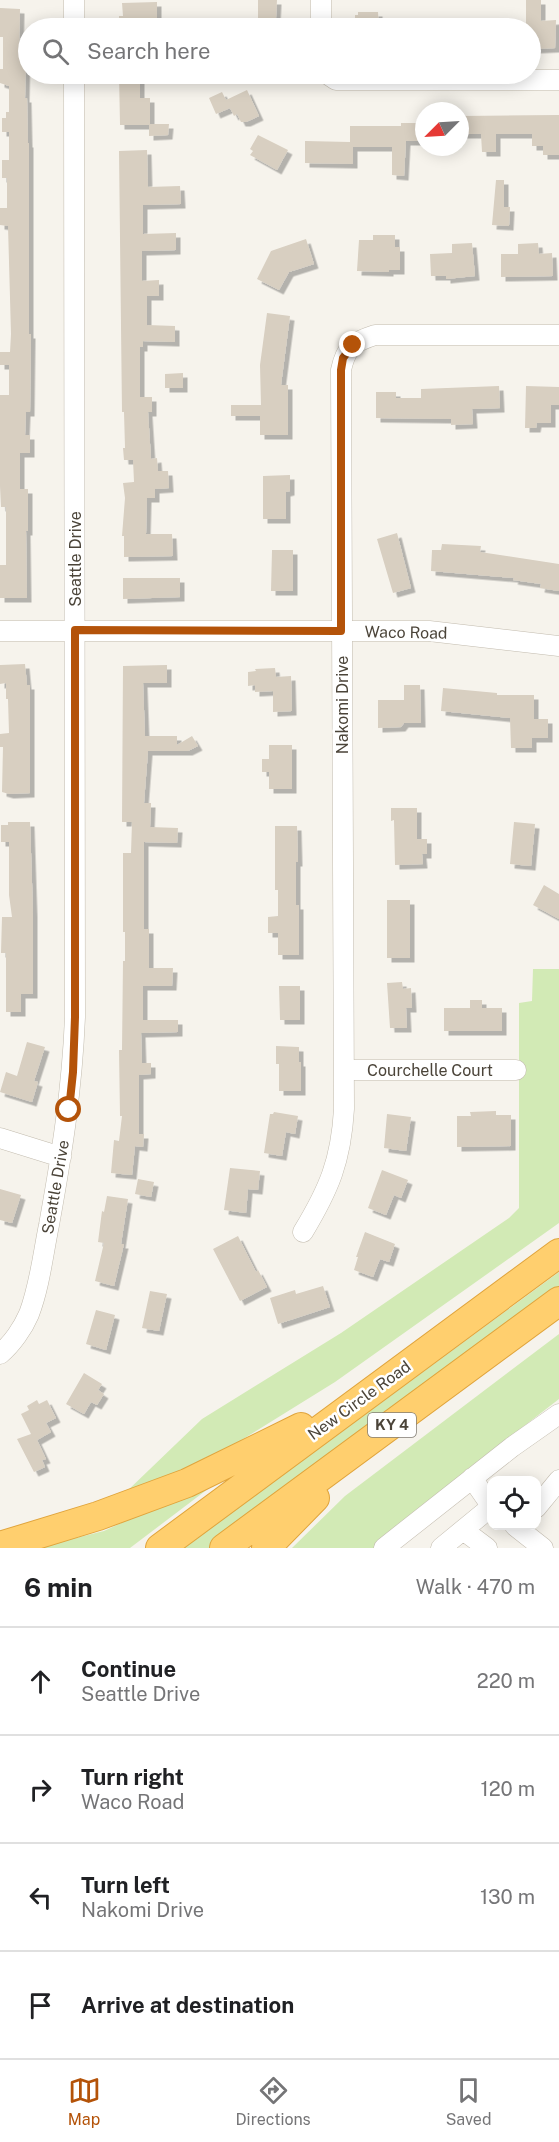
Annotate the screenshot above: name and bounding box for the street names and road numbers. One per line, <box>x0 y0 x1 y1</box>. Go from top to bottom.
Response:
street label: Seattle Drive <box>66 511 85 607</box>
street label: Waco Road <box>364 622 448 643</box>
street label: Nakomi Drive <box>333 656 352 754</box>
street label: Courchelle Court <box>367 1061 493 1080</box>
street label: Seattle Drive <box>38 1138 73 1236</box>
street label: New Circle Road <box>304 1357 414 1444</box>
road number: KY 4 <box>368 1413 416 1437</box>

